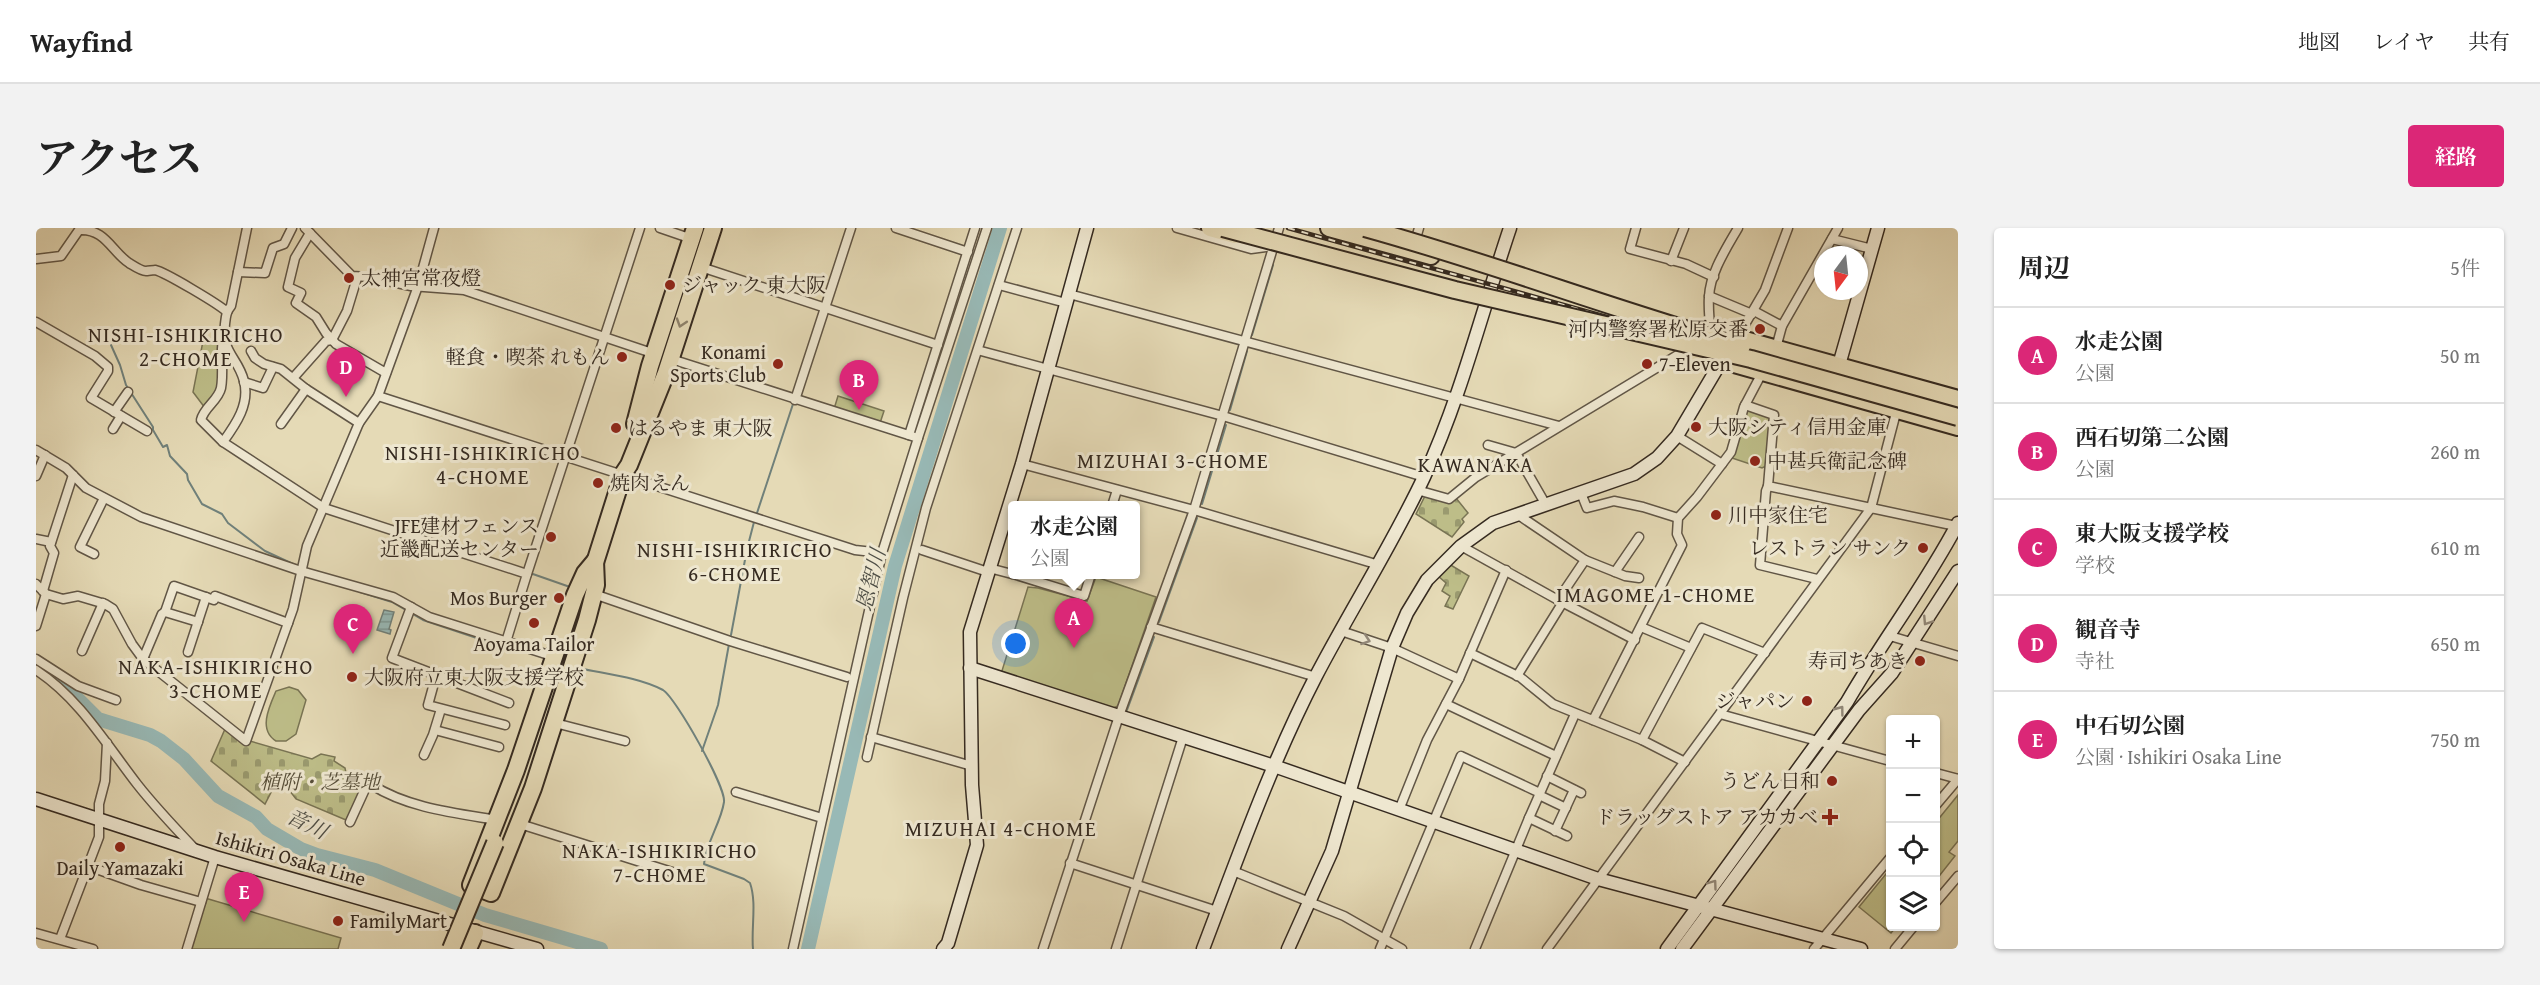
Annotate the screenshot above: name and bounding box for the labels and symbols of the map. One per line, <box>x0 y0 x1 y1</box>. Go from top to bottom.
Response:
north arrow <box>1814 246 1868 300</box>
place label: 太神宮常夜燈 <box>361 263 481 292</box>
place label: ジャック 東大阪 <box>682 270 826 299</box>
marker: 太神宮常夜燈 <box>342 271 356 285</box>
marker: ジャック 東大阪 <box>663 278 677 292</box>
place label: 河内警察署松原交番 <box>1568 314 1748 343</box>
one-way arrow <box>676 317 688 328</box>
district label: NISHI-ISHIKIRICHO 2-CHOME <box>88 319 284 374</box>
marker: 河内警察署松原交番 <box>1753 322 1767 336</box>
place label: Konami Sports Club <box>670 337 766 389</box>
place label: 軽食・喫茶 れもん <box>446 342 610 371</box>
pin: D <box>326 348 366 397</box>
place label: 7-Eleven <box>1659 349 1731 378</box>
marker: 軽食・喫茶 れもん <box>615 350 629 364</box>
marker: Konami Sports Club <box>771 357 785 371</box>
marker: 7-Eleven <box>1640 357 1654 371</box>
pin: B <box>840 360 878 410</box>
place label: 大阪シティ信用金庫 <box>1708 412 1886 441</box>
place label: はるやま 東大阪 <box>628 413 772 442</box>
marker: 大阪シティ信用金庫 <box>1689 420 1703 434</box>
marker: はるやま 東大阪 <box>609 421 623 435</box>
district label: NISHI-ISHIKIRICHO 4-CHOME <box>385 437 581 492</box>
district label: MIZUHAI 3-CHOME <box>1077 445 1269 476</box>
place label: 中甚兵衛記念碑 <box>1767 446 1907 475</box>
district label: KAWANAKA <box>1418 449 1534 480</box>
marker: 中甚兵衛記念碑 <box>1748 454 1762 468</box>
place label: 焼肉えん <box>610 468 690 497</box>
marker: 焼肉えん <box>591 476 605 490</box>
place label: 川中家住宅 <box>1728 500 1828 529</box>
marker: 川中家住宅 <box>1709 508 1723 522</box>
place label: JFE建材フェンス 近畿配送センター <box>380 511 539 563</box>
marker: JFE建材フェンス 近畿配送センター <box>544 530 558 544</box>
place label: レストラン サンク <box>1749 533 1911 562</box>
district label: NISHI-ISHIKIRICHO 6-CHOME <box>637 534 833 589</box>
marker: レストラン サンク <box>1916 541 1930 555</box>
water label: 恩智川 <box>848 544 894 614</box>
district label: IMAGOME 1-CHOME <box>1556 579 1756 610</box>
place label: Mos Burger <box>450 583 547 612</box>
marker: Mos Burger <box>552 591 566 605</box>
pin: A <box>1054 598 1094 648</box>
pin: C <box>334 604 372 654</box>
one-way arrow <box>1923 614 1934 625</box>
marker: Aoyama Tailor <box>527 616 541 630</box>
place label: Aoyama Tailor <box>473 629 595 658</box>
your location <box>1001 629 1030 658</box>
one-way arrow <box>1360 632 1371 645</box>
place label: 寿司ちあき <box>1808 646 1908 675</box>
district label: NAKA-ISHIKIRICHO 3-CHOME <box>118 651 314 706</box>
marker: 寿司ちあき <box>1913 654 1927 668</box>
place label: 大阪府立東大阪支援学校 <box>364 662 584 691</box>
marker: 大阪府立東大阪支援学校 <box>345 670 359 684</box>
place label: ジャパン <box>1715 686 1795 715</box>
marker: ジャパン <box>1800 694 1814 708</box>
one-way arrow <box>1833 706 1844 717</box>
place label: うどん日和 <box>1720 766 1820 795</box>
park label: 植附・芝墓地 <box>260 767 382 796</box>
marker: うどん日和 <box>1825 774 1839 788</box>
water label: 音川 <box>282 800 335 848</box>
place label: ドラッグストア アカカベ <box>1595 802 1818 831</box>
marker: ドラッグストア アカカベ <box>1823 810 1837 824</box>
district label: MIZUHAI 4-CHOME <box>905 813 1097 844</box>
street label: Ishikiri Osaka Line <box>213 822 369 893</box>
district label: NAKA-ISHIKIRICHO 7-CHOME <box>562 835 758 890</box>
marker: Daily Yamazaki <box>113 840 127 854</box>
place label: Daily Yamazaki <box>56 853 184 882</box>
pin: E <box>224 872 264 922</box>
one-way arrow <box>1706 880 1717 891</box>
place label: FamilyMart <box>350 906 447 935</box>
marker: FamilyMart <box>331 914 345 928</box>

